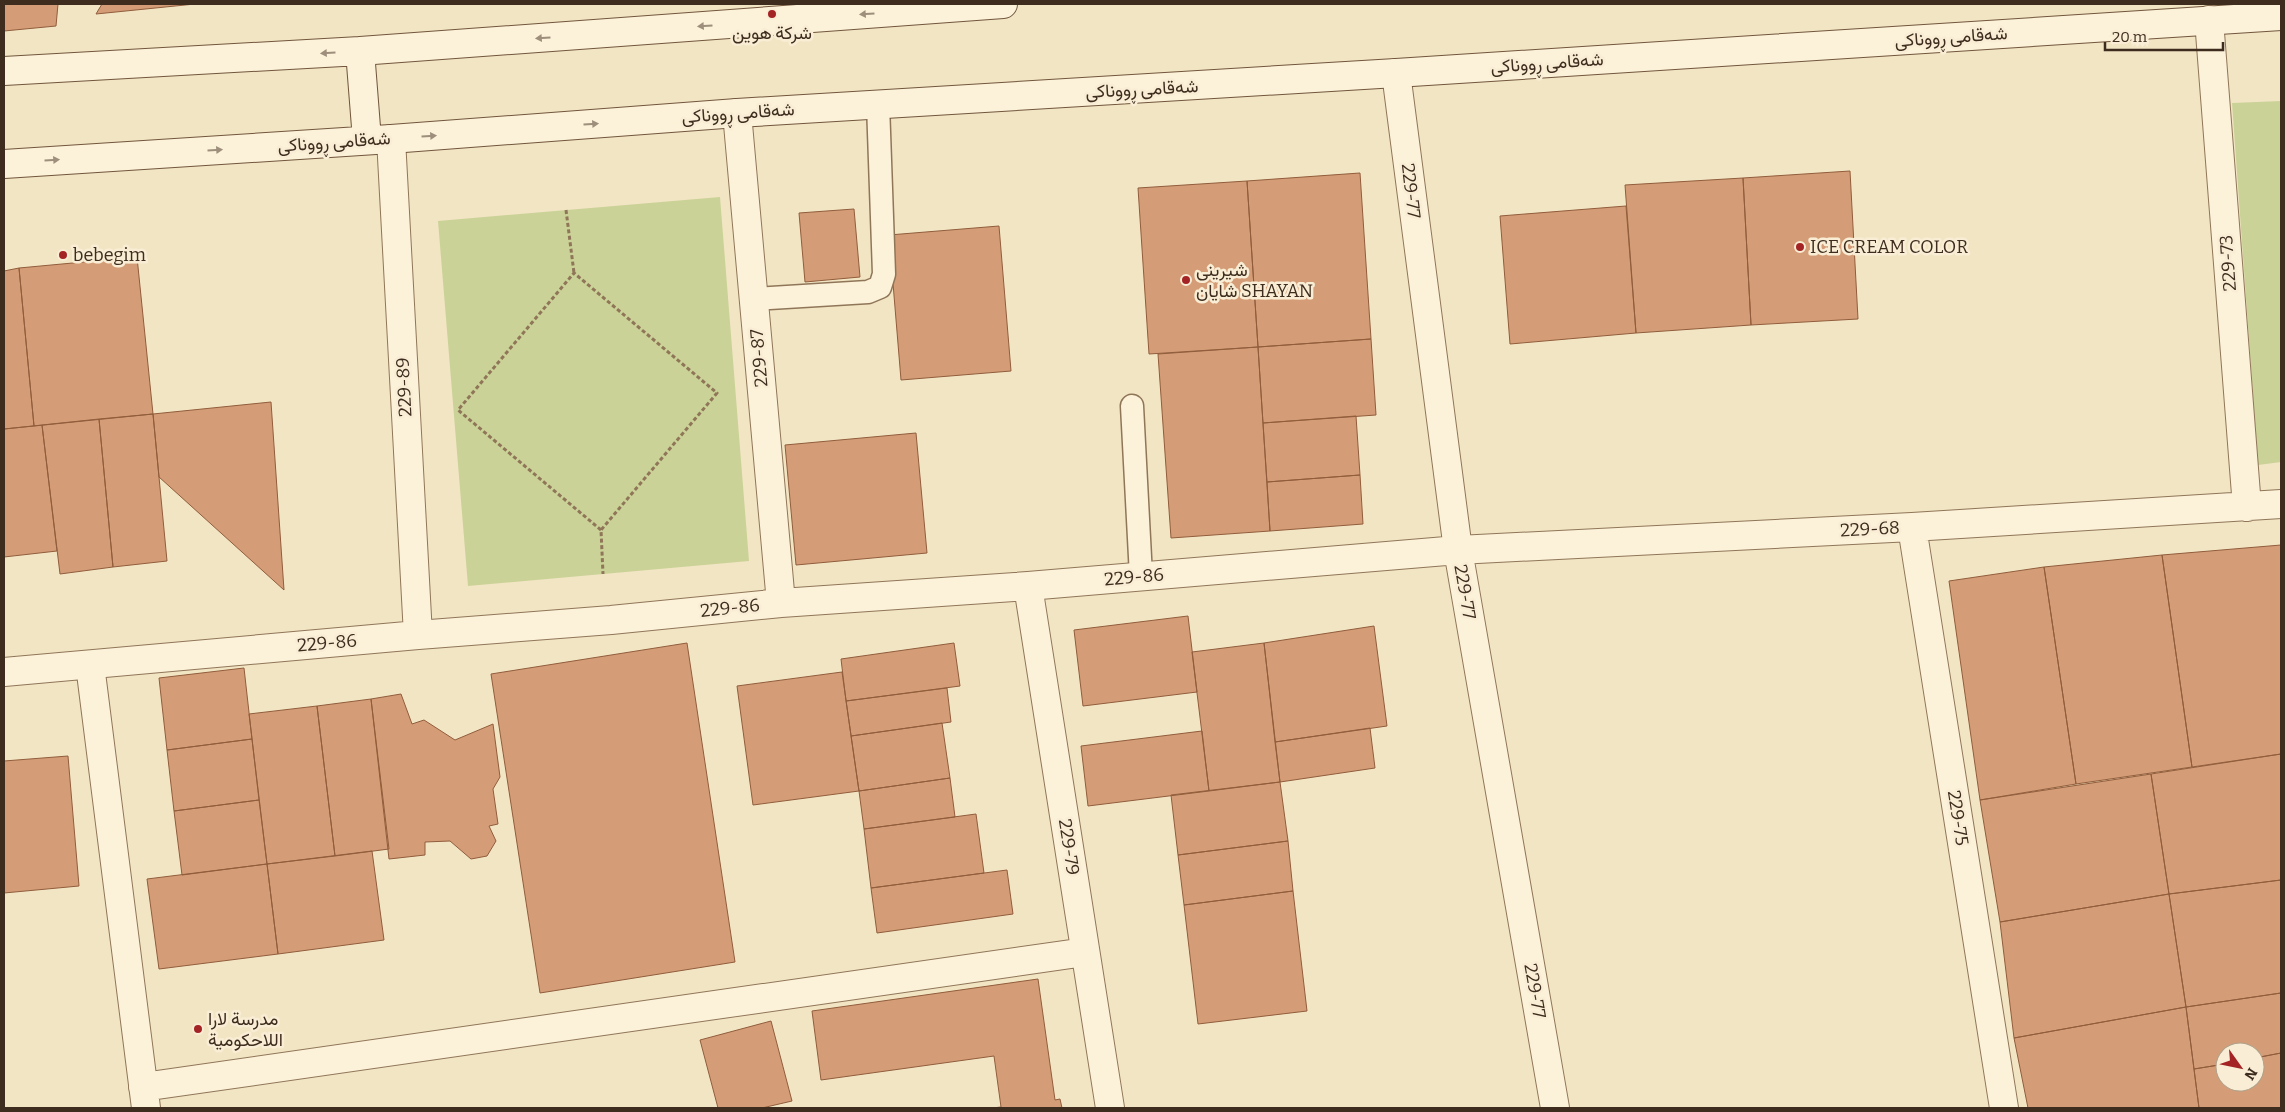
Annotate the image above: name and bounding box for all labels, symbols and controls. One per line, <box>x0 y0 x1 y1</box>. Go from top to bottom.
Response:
marker: شركة هوين <box>766 8 778 20</box>
one-way arrow <box>859 10 875 18</box>
scale bar <box>2105 20 2222 52</box>
one-way arrow <box>697 22 713 30</box>
place label: شركة هوين <box>732 22 812 44</box>
street label: شەقامی ڕووناکی <box>1894 22 2008 55</box>
text: 20 m <box>2112 28 2148 46</box>
one-way arrow <box>535 34 551 42</box>
street label: شەقامی ڕووناکی <box>1490 48 1604 81</box>
one-way arrow <box>320 50 336 58</box>
street label: شەقامی ڕووناکی <box>1085 75 1199 106</box>
street label: شەقامی ڕووناکی <box>681 98 795 131</box>
one-way arrow <box>583 119 599 127</box>
street label: شەقامی ڕووناکی <box>277 127 391 160</box>
one-way arrow <box>421 131 437 139</box>
one-way arrow <box>207 145 223 153</box>
one-way arrow <box>45 156 61 164</box>
street label: 229-77 <box>1397 162 1425 220</box>
street label: 229-73 <box>2215 234 2241 292</box>
place label: ICE CREAM COLOR <box>1810 236 1968 258</box>
marker: ICE CREAM COLOR <box>1794 241 1806 253</box>
place label: bebegim <box>73 244 146 266</box>
marker: bebegim <box>57 249 69 261</box>
place label: شيرينى شايان SHAYAN <box>1196 259 1313 302</box>
marker: شيرينى شايان SHAYAN <box>1180 274 1192 286</box>
street label: 229-87 <box>746 328 772 388</box>
street label: 229-89 <box>391 357 417 417</box>
street label: 229-68 <box>1840 516 1900 542</box>
street label: 229-86 <box>1103 563 1165 591</box>
street label: 229-77 <box>1449 563 1481 621</box>
street label: 229-86 <box>699 594 761 622</box>
street label: 229-86 <box>296 629 358 657</box>
street label: 229-75 <box>1943 789 1973 847</box>
street label: 229-79 <box>1054 817 1084 877</box>
street label: 229-77 <box>1519 962 1551 1020</box>
place label: مدرسة لارا اللاحكومية <box>208 1008 283 1051</box>
marker: مدرسة لارا اللاحكومية <box>192 1023 204 1035</box>
north arrow <box>2215 1042 2265 1092</box>
text: N <box>2240 1065 2261 1083</box>

